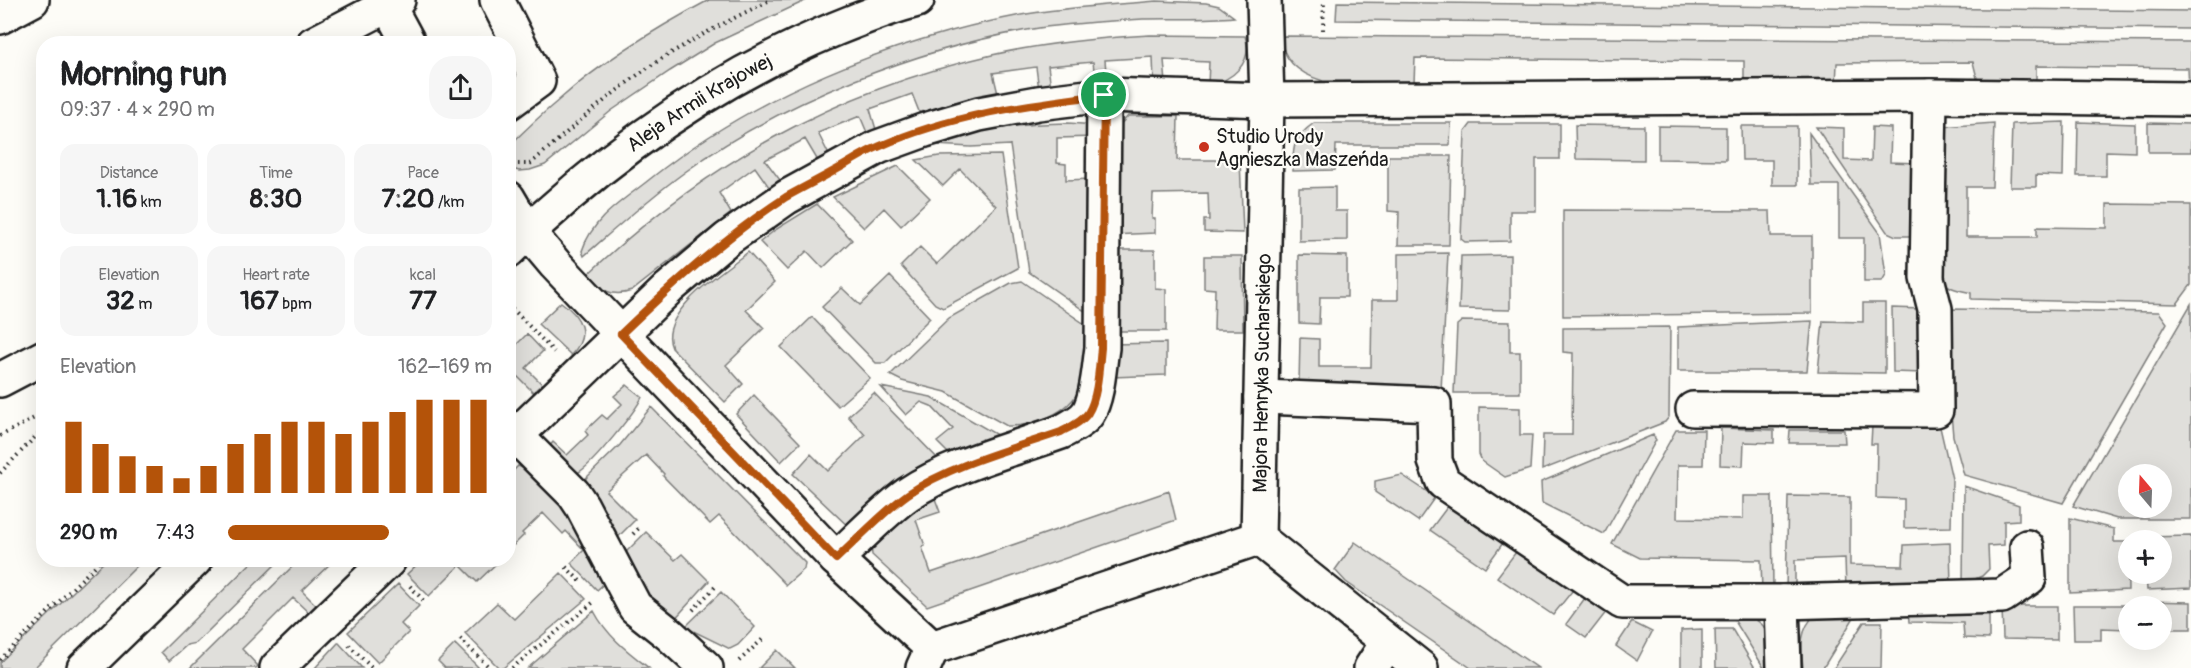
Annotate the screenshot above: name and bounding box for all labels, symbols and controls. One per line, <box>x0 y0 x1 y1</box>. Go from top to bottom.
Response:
street label: Aleja Armii Krajowej <box>622 48 776 157</box>
text: Morning run <box>60 54 227 95</box>
button: share <box>429 56 492 119</box>
pin <box>1078 69 1129 120</box>
icon: arrive <box>1087 78 1120 111</box>
text: 09:37 · 4 × 290 m <box>60 97 215 122</box>
place label: Studio Urody Agnieszka Maszeńda <box>1216 124 1389 172</box>
marker: Studio Urody Agnieszka Maszeńda <box>1197 140 1211 154</box>
text: Distance <box>100 163 158 183</box>
text: Time <box>259 163 293 183</box>
text: Pace <box>407 163 439 183</box>
text: 1.16 <box>96 183 137 215</box>
text: 8:30 <box>250 183 302 215</box>
text: 7:20 <box>381 183 434 215</box>
text: km <box>137 192 162 212</box>
text: /km <box>434 192 465 212</box>
street label: Majora Henryka Sucharskiego <box>1247 253 1277 493</box>
text: Elevation <box>99 265 159 285</box>
text: Heart rate <box>242 265 310 285</box>
text: kcal <box>410 265 436 285</box>
text: 32 <box>106 285 135 317</box>
text: 167 <box>240 285 279 317</box>
text: 77 <box>409 285 437 317</box>
text: m <box>135 294 152 314</box>
text: bpm <box>279 294 312 314</box>
text: Elevation <box>60 354 136 379</box>
text: 162–169 m <box>398 354 492 379</box>
north arrow <box>2118 464 2172 518</box>
map controls <box>2118 464 2172 650</box>
text: 290 m <box>60 520 117 545</box>
text: 7:43 <box>156 520 195 545</box>
button: + <box>2118 530 2172 584</box>
button: − <box>2118 596 2172 650</box>

